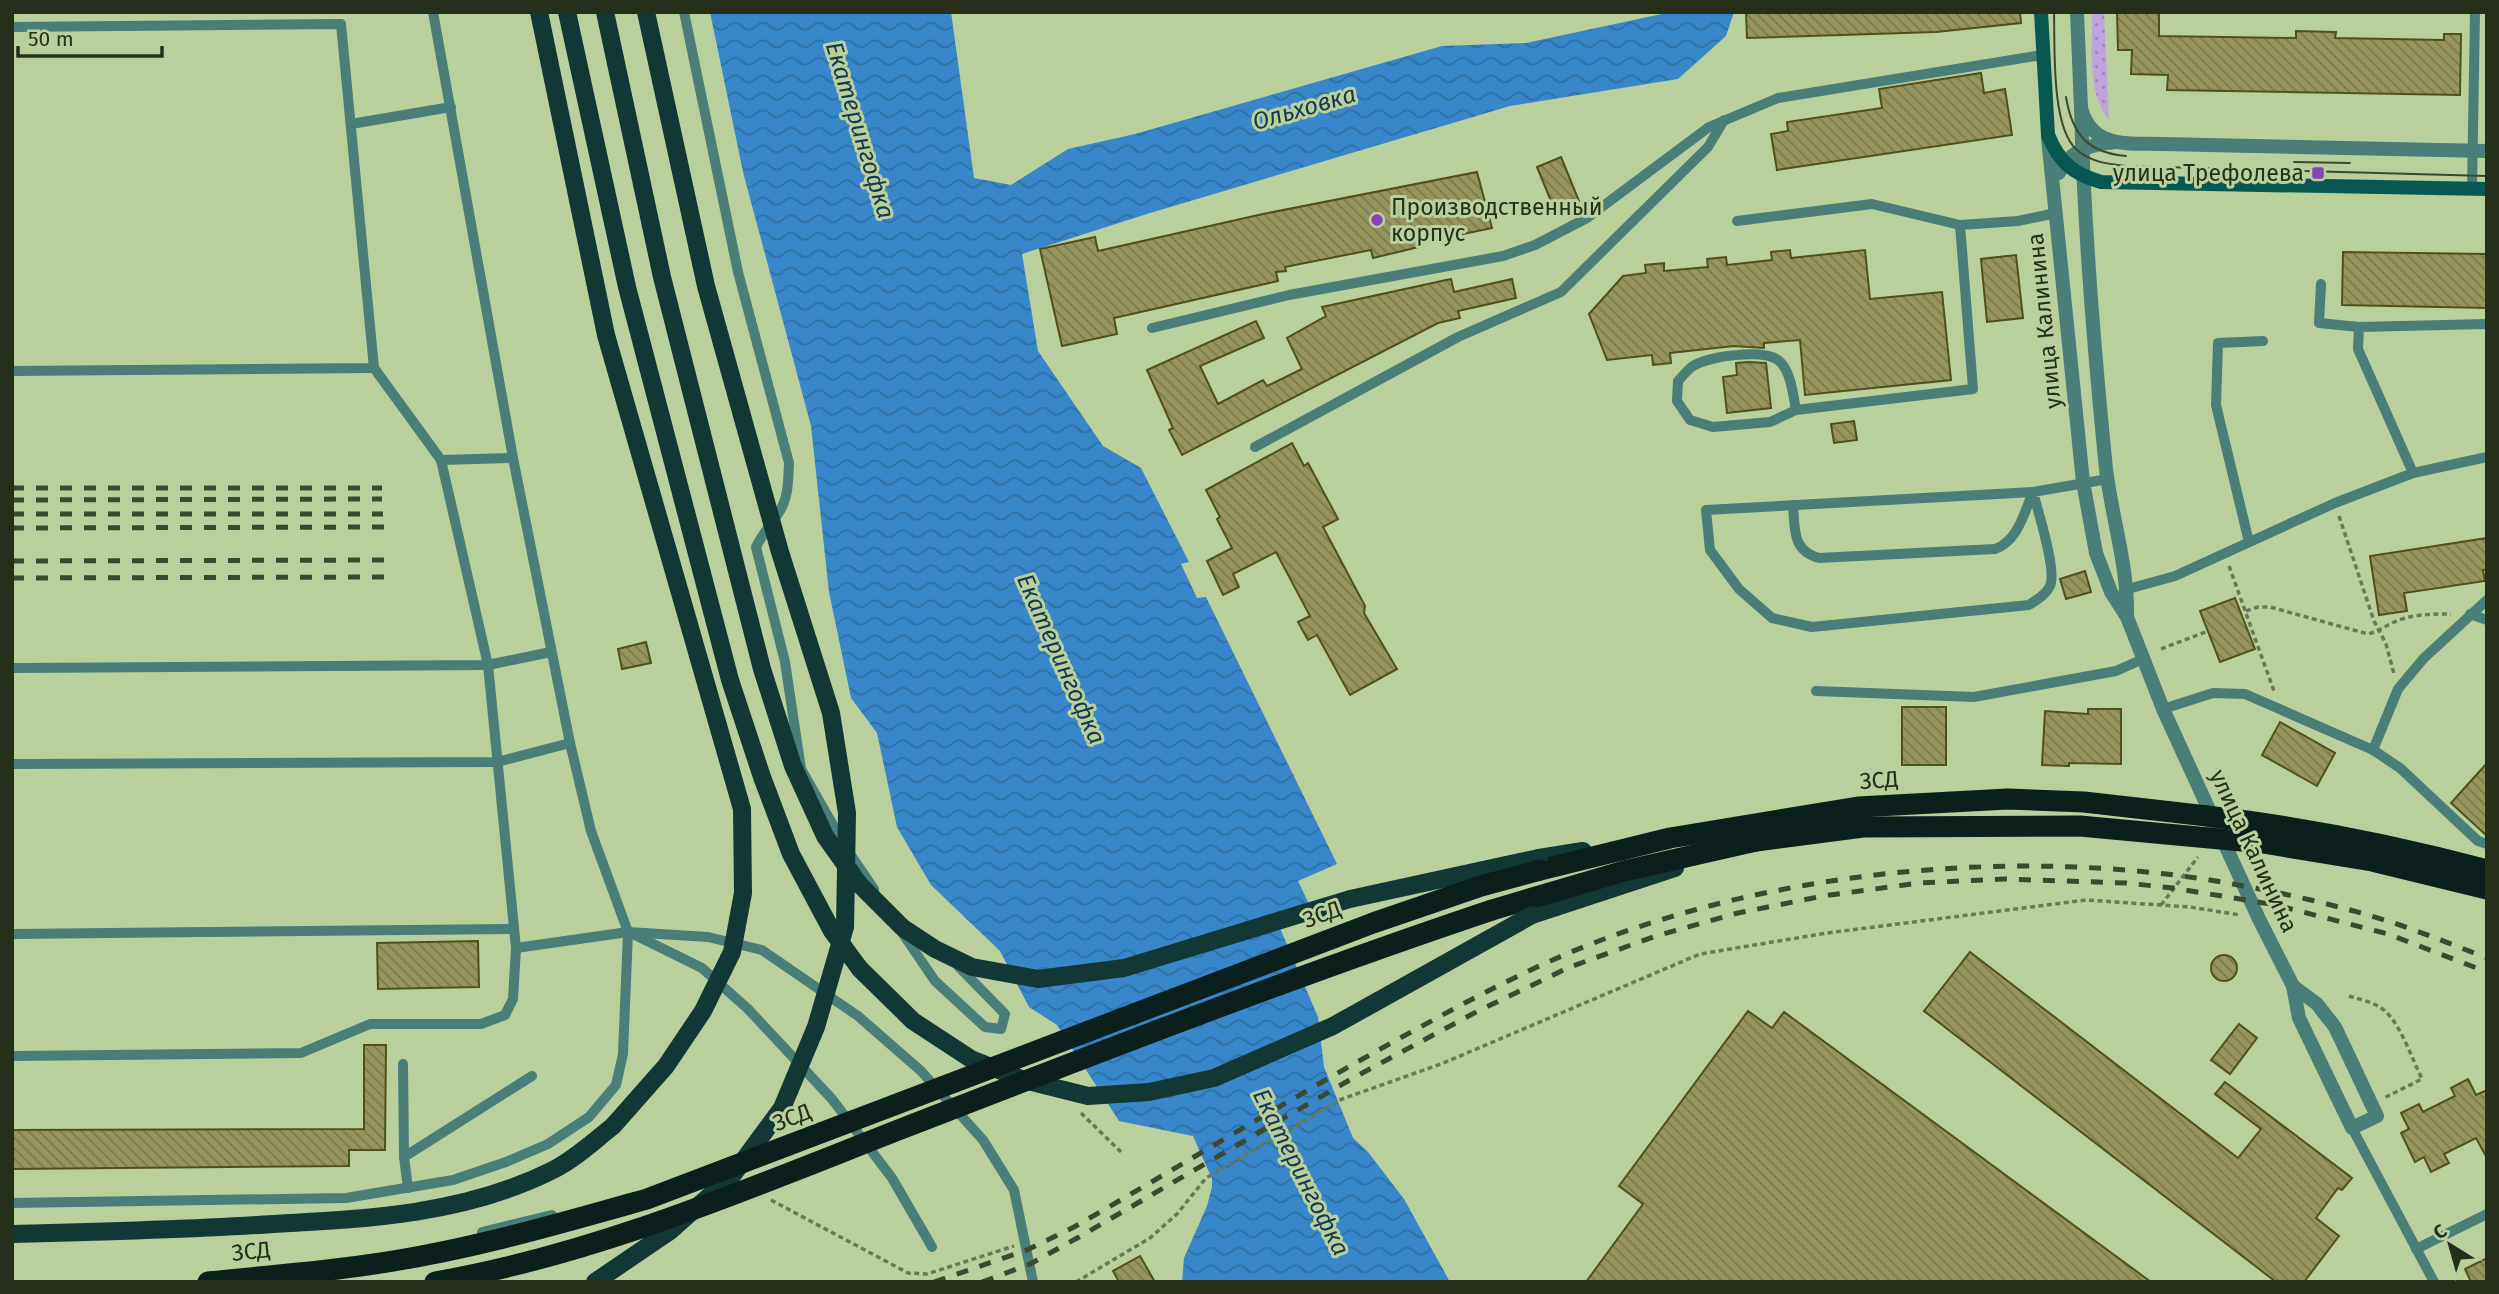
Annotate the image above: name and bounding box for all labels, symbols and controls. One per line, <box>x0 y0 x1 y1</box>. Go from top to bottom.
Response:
scale bar <box>18 14 161 58</box>
text: 50 m <box>28 26 74 52</box>
water label: Екатерингофка <box>820 38 900 222</box>
water label: Ольховка <box>1249 80 1359 136</box>
place label: улица Трефолева <box>2113 159 2304 187</box>
marker: улица Трефолева <box>2310 165 2326 181</box>
place label: Производственный корпус <box>1391 193 1603 247</box>
marker: Производственный корпус <box>1369 212 1385 228</box>
street label: улица Калинина <box>2021 232 2067 410</box>
water label: Екатерингофка <box>1011 570 1111 748</box>
street label: ЗСД <box>1859 765 1899 795</box>
street label: улица Калинина <box>2204 765 2304 937</box>
street label: ЗСД <box>1299 894 1345 934</box>
water label: Екатерингофка <box>1247 1084 1355 1260</box>
street label: ЗСД <box>769 1097 815 1137</box>
north arrow <box>2415 1210 2485 1280</box>
text: С <box>2429 1219 2451 1244</box>
street label: ЗСД <box>230 1235 272 1267</box>

